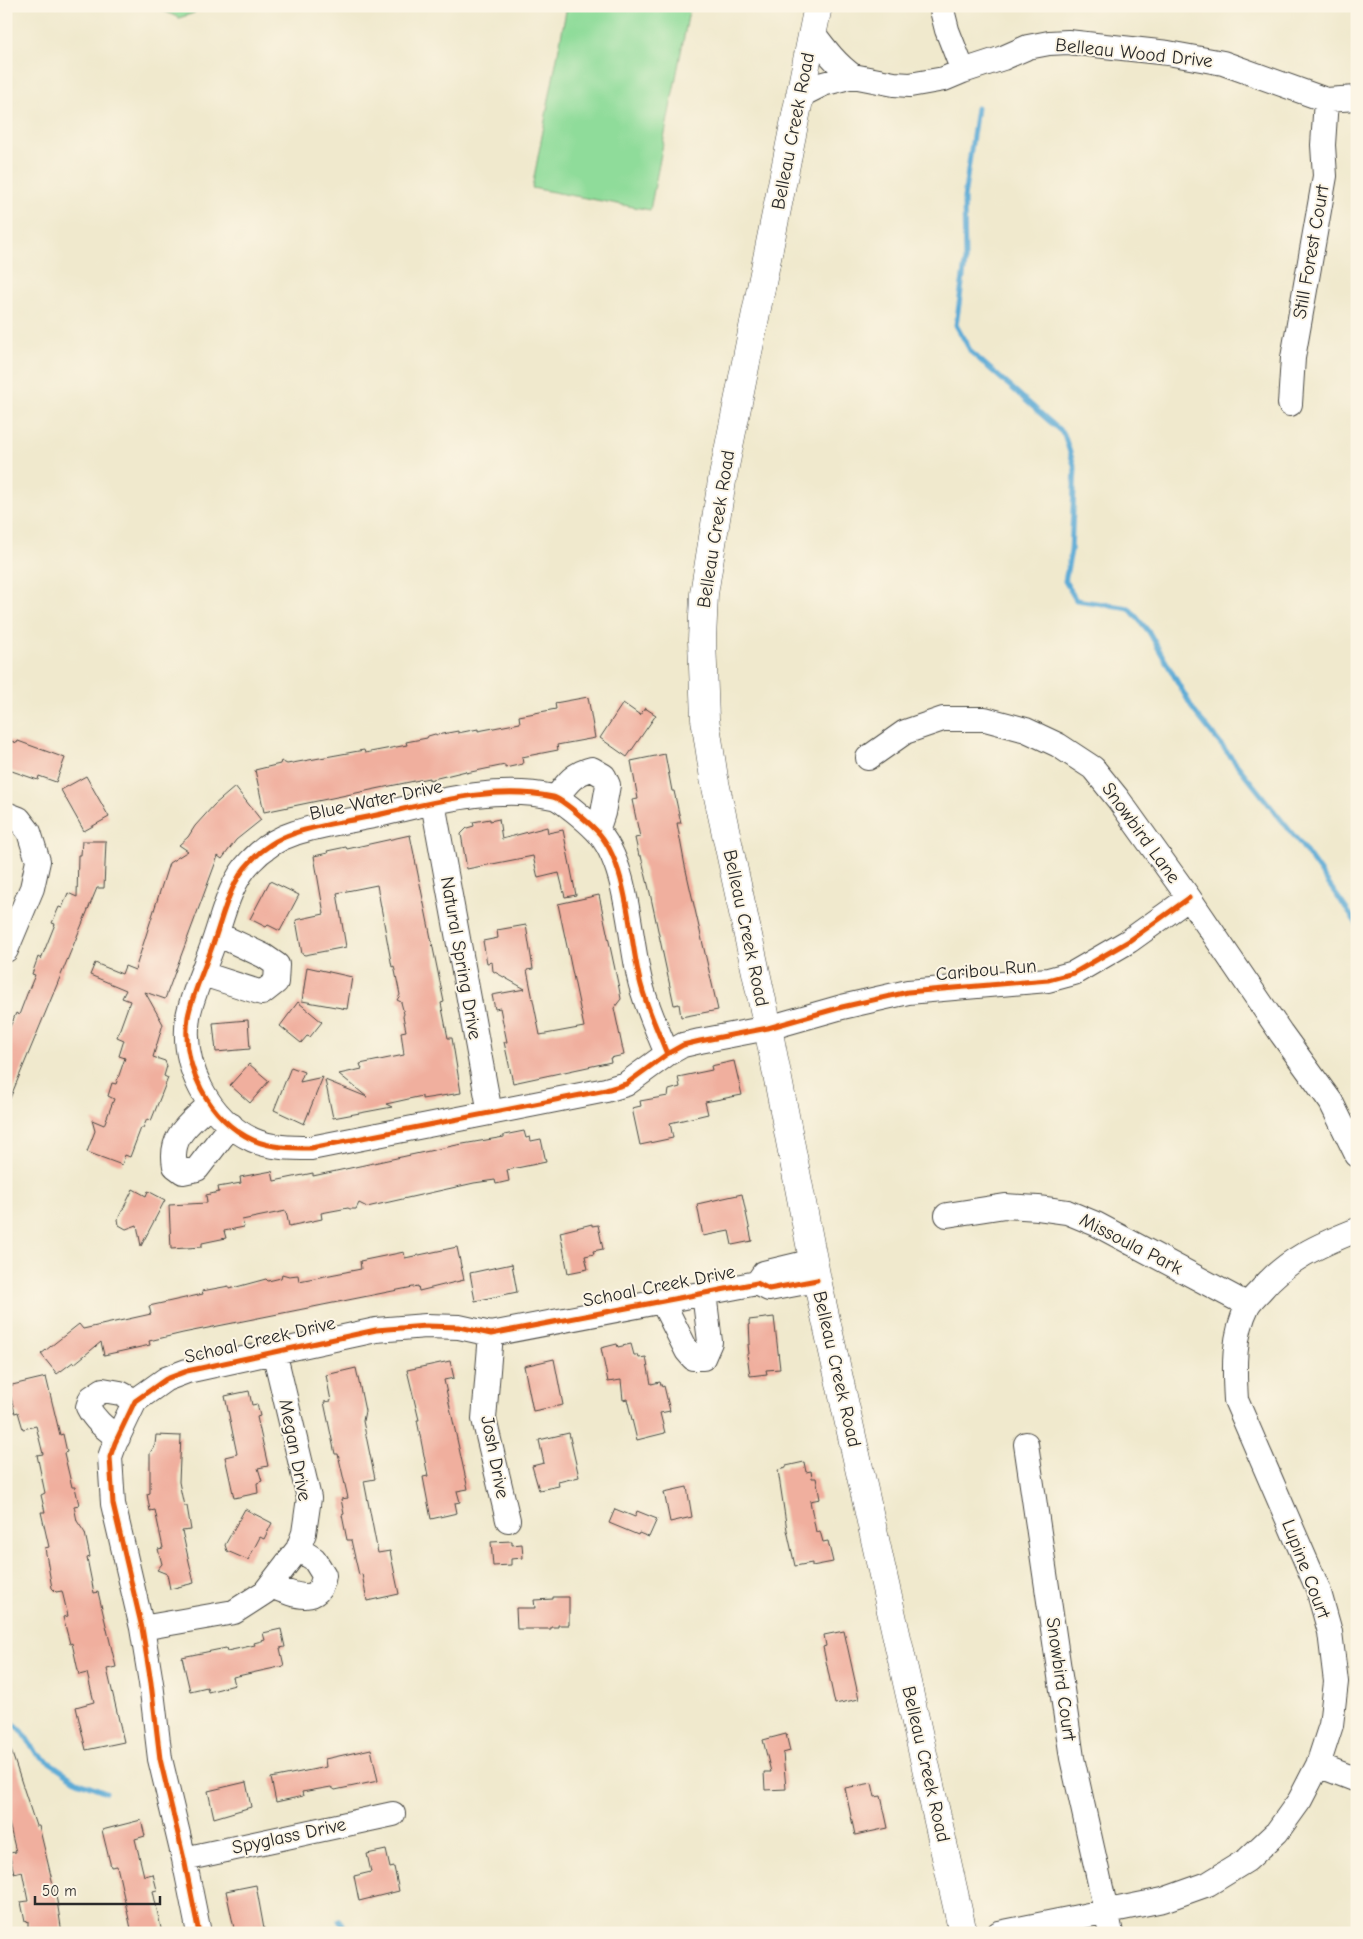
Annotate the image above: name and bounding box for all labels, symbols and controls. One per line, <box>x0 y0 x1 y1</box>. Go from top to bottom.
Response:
street label: Belleau Wood Drive <box>1054 34 1214 72</box>
street label: Belleau Creek Road <box>767 51 819 211</box>
street label: Still Forest Court <box>1288 183 1334 321</box>
street label: Belleau Creek Road <box>693 449 739 609</box>
street label: Blue Water Drive <box>307 775 445 825</box>
street label: Snowbird Lane <box>1097 778 1185 888</box>
street label: Belleau Creek Road <box>719 848 773 1008</box>
street label: Natural Spring Drive <box>436 875 486 1041</box>
street label: Caribou Run <box>935 955 1037 985</box>
street label: Missoula Park <box>1076 1209 1187 1280</box>
street label: Schoal Creek Drive <box>581 1260 737 1312</box>
street label: Belleau Creek Road <box>808 1289 866 1449</box>
street label: Schoal Creek Drive <box>182 1312 338 1368</box>
street label: Megan Drive <box>274 1397 316 1503</box>
street label: Josh Drive <box>476 1414 514 1500</box>
street label: Lupine Court <box>1277 1516 1335 1622</box>
street label: Snowbird Court <box>1041 1616 1081 1743</box>
street label: Belleau Creek Road <box>897 1684 955 1844</box>
street label: Spyglass Drive <box>230 1813 348 1859</box>
scale bar <box>35 1874 160 1906</box>
text: 50 m <box>42 1882 77 1900</box>

